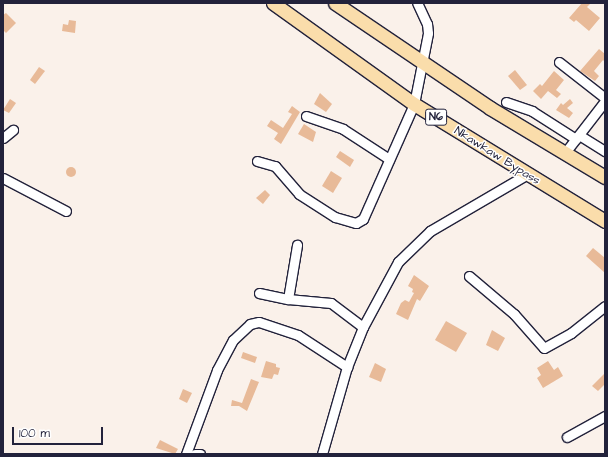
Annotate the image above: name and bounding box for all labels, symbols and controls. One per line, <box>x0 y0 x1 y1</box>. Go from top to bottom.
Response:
road number: N6 <box>425 108 447 126</box>
street label: Nkawkaw Bypass <box>451 124 543 188</box>
scale bar <box>14 419 105 445</box>
text: 100 m <box>19 425 50 442</box>

